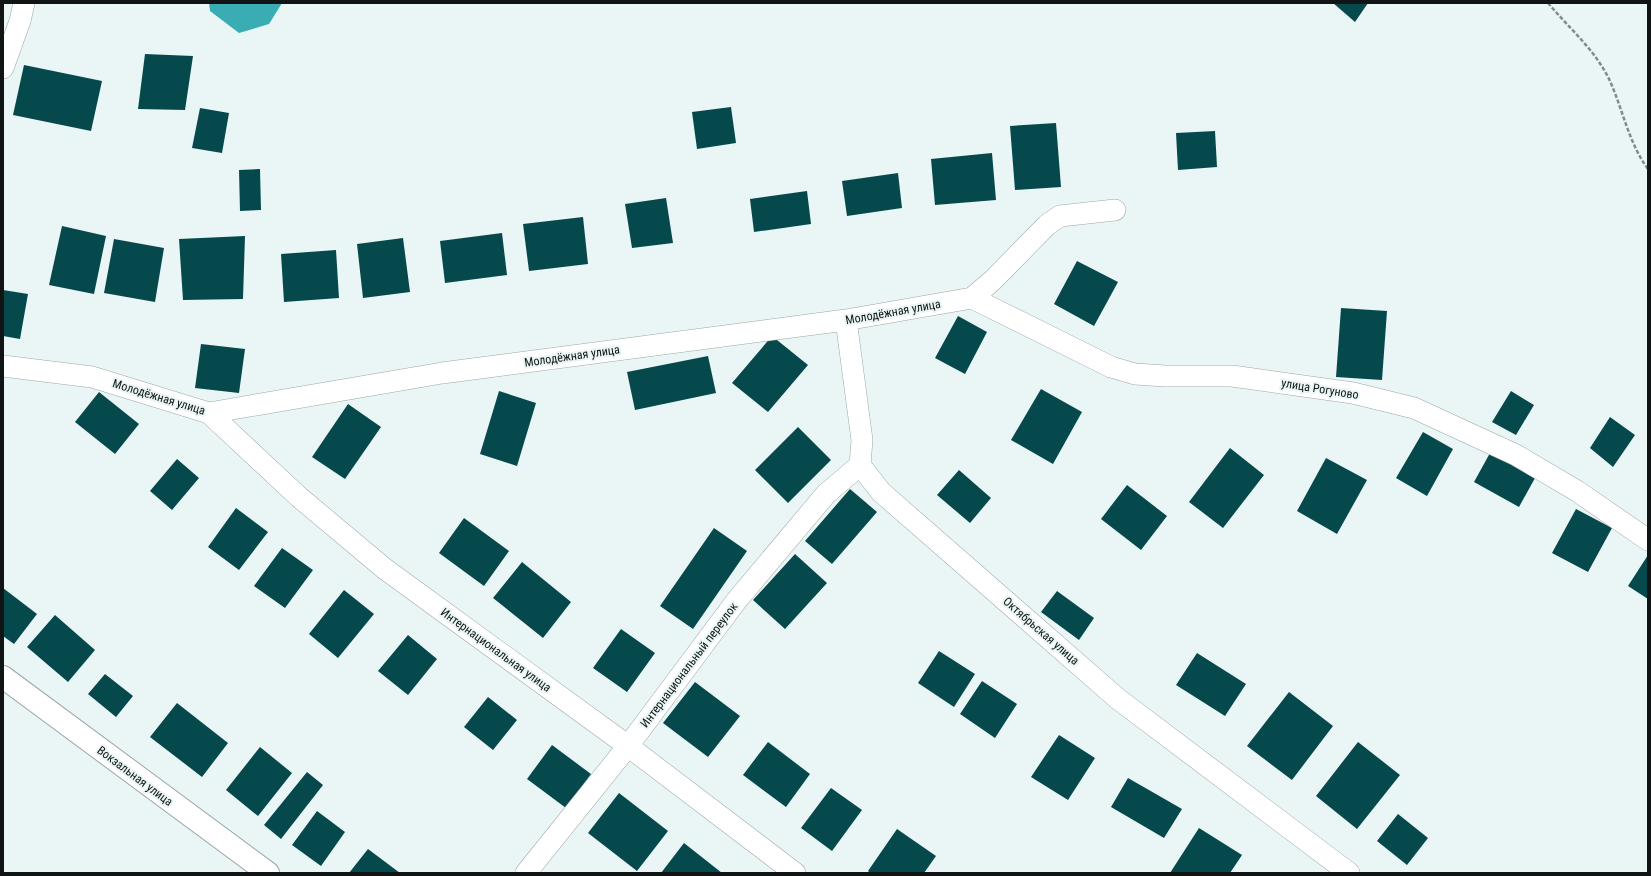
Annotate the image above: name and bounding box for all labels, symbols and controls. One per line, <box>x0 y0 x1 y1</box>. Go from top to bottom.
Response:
street label: Молодёжная улица <box>844 297 942 327</box>
street label: Молодёжная улица <box>523 342 621 370</box>
street label: Молодёжная улица <box>111 376 207 418</box>
street label: улица Рогуново <box>1280 376 1360 402</box>
street label: Октябрьская улица <box>1000 594 1082 668</box>
street label: Интернациональный переулок <box>637 600 741 730</box>
street label: Интернациональная улица <box>438 605 554 695</box>
street label: Вокзальная улица <box>95 743 176 809</box>

